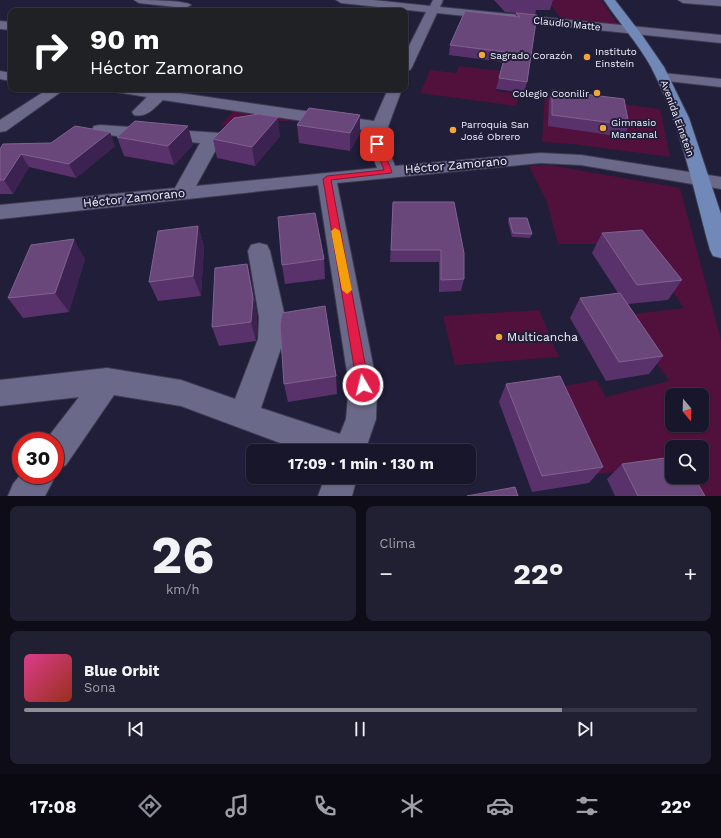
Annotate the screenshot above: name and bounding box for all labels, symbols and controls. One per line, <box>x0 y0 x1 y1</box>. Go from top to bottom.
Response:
street label: Claudio Matte <box>533 14 601 33</box>
text: 90 m <box>90 23 160 56</box>
icon: right <box>24 24 76 76</box>
place label: Instituto Einstein <box>595 46 637 69</box>
marker: Sagrado Corazón <box>477 50 487 60</box>
place label: Sagrado Corazón <box>490 50 572 61</box>
marker: Instituto Einstein <box>582 52 592 62</box>
text: Héctor Zamorano <box>90 57 244 78</box>
street label: Avenida Einstein <box>659 78 696 158</box>
place label: Colegio Coonilir <box>512 88 589 99</box>
marker: Colegio Coonilir <box>592 88 602 98</box>
place label: Gimnasio Manzanal <box>611 117 657 140</box>
place label: Parroquia San José Obrero <box>461 119 529 142</box>
marker: Gimnasio Manzanal <box>598 123 608 133</box>
marker: Parroquia San José Obrero <box>448 125 458 135</box>
pin <box>360 127 394 161</box>
icon: arrive <box>366 133 388 155</box>
street label: Héctor Zamorano <box>404 154 508 176</box>
street label: Héctor Zamorano <box>82 186 186 210</box>
place label: Multicancha <box>507 330 578 344</box>
marker: Multicancha <box>494 332 504 342</box>
position arrow <box>342 364 384 406</box>
north arrow <box>665 388 709 432</box>
map controls <box>665 388 709 484</box>
speed limit sign: 30 <box>12 432 64 484</box>
button: search <box>665 440 709 484</box>
text: 17:09 · 1 min · 130 m <box>288 455 434 473</box>
text: 26 <box>151 525 214 586</box>
text: Clima <box>380 536 416 551</box>
text: 22° <box>513 556 564 591</box>
text: − <box>380 561 393 586</box>
text: + <box>684 561 697 586</box>
text: km/h <box>166 582 200 597</box>
text: Blue Orbit <box>84 662 159 680</box>
text: Sona <box>84 680 116 695</box>
icon: previous <box>125 718 147 740</box>
icon: pause <box>349 718 371 740</box>
icon: next <box>574 718 596 740</box>
icon: directions <box>136 792 164 820</box>
icon: music <box>223 792 251 820</box>
icon: phone <box>311 792 339 820</box>
icon: climate <box>398 792 426 820</box>
icon: car <box>486 792 514 820</box>
icon: filters <box>573 792 601 820</box>
text: 17:08 <box>30 796 76 817</box>
text: 22° <box>661 796 691 817</box>

